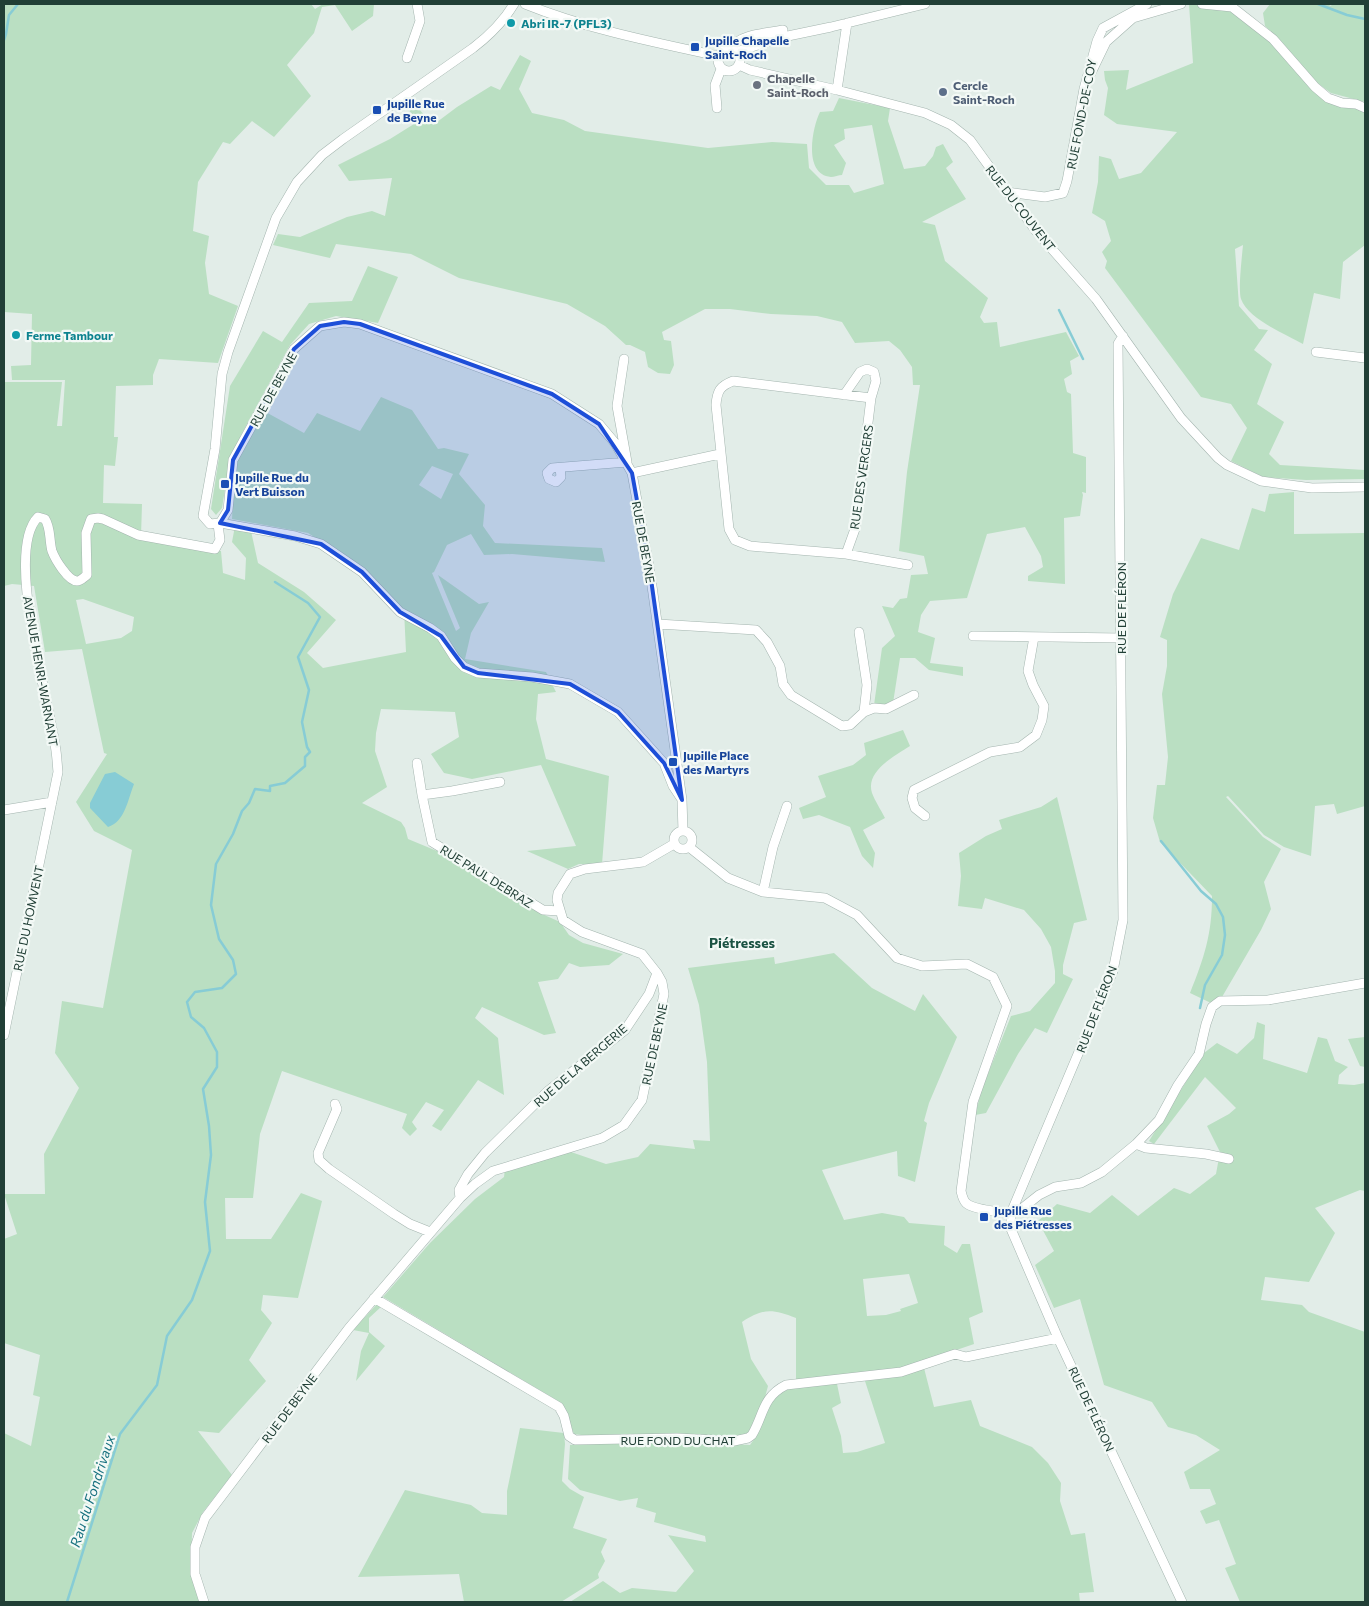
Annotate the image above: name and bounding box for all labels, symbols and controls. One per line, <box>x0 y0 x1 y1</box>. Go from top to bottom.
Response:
place label: Abri IR-7 (PFL3) <box>521 16 612 30</box>
marker: Abri IR-7 (PFL3) <box>505 17 517 29</box>
place label: Jupille Chapelle Saint-Roch <box>705 33 789 61</box>
marker: Jupille Chapelle Saint-Roch <box>689 41 701 53</box>
street label: RUE FOND-DE-COY <box>1063 58 1099 170</box>
place label: Chapelle Saint-Roch <box>767 71 829 99</box>
place label: Cercle Saint-Roch <box>953 78 1015 106</box>
marker: Chapelle Saint-Roch <box>751 79 763 91</box>
marker: Cercle Saint-Roch <box>937 86 949 98</box>
place label: Jupille Rue de Beyne <box>387 96 445 124</box>
marker: Jupille Rue de Beyne <box>371 104 383 116</box>
street label: RUE DU COUVENT <box>983 162 1059 254</box>
place label: Ferme Tambour <box>26 328 113 342</box>
marker: Ferme Tambour <box>10 329 22 341</box>
street label: RUE DE BEYNE <box>247 349 299 429</box>
street label: RUE DES VERGERS <box>847 424 875 530</box>
place label: Jupille Rue du Vert Buisson <box>235 470 309 498</box>
marker: Jupille Rue du Vert Buisson <box>219 478 231 490</box>
street label: RUE DE BEYNE <box>630 500 658 584</box>
street label: RUE DE FLÉRON <box>1114 562 1128 654</box>
street label: AVENUE HENRI-WARNANT <box>21 595 61 748</box>
place label: Jupille Place des Martyrs <box>683 748 749 776</box>
marker: Jupille Place des Martyrs <box>667 756 679 768</box>
street label: RUE PAUL DEBRAZ <box>438 842 536 910</box>
street label: RUE DU HOMVENT <box>10 864 46 972</box>
district label: Piétresses <box>709 934 776 951</box>
street label: RUE DE FLÉRON <box>1073 964 1119 1054</box>
street label: RUE DE BEYNE <box>639 1002 669 1086</box>
street label: RUE DE LA BERGERIE <box>531 1021 629 1109</box>
place label: Jupille Rue des Piétresses <box>994 1203 1072 1231</box>
marker: Jupille Rue des Piétresses <box>978 1211 990 1223</box>
street label: RUE DE FLÉRON <box>1066 1364 1118 1454</box>
street label: RUE DE BEYNE <box>258 1371 320 1445</box>
water label: Rau du Fondrivaux <box>66 1432 118 1549</box>
street label: RUE FOND DU CHAT <box>621 1433 736 1447</box>

